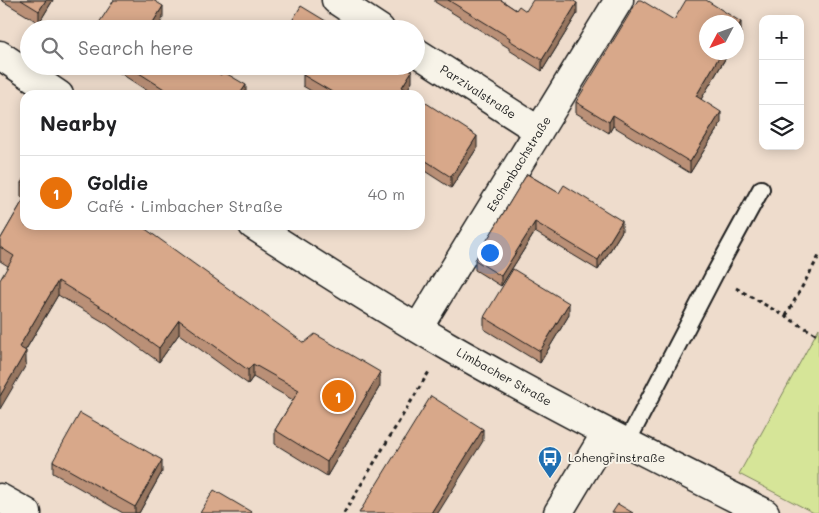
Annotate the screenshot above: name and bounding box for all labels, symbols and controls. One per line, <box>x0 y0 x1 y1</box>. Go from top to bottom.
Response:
north arrow <box>699 15 744 60</box>
map controls <box>759 15 804 150</box>
button: + <box>759 15 804 60</box>
search box <box>20 20 425 75</box>
icon: search <box>38 34 66 62</box>
text: Search here <box>78 35 194 60</box>
button: − <box>759 60 804 105</box>
street label: Parzivalstraße <box>437 61 520 122</box>
button: layers <box>759 105 804 150</box>
text: Nearby <box>40 109 117 136</box>
street label: Eschenbachstraße <box>482 113 554 214</box>
text: Goldie <box>87 170 148 195</box>
text: 1 <box>52 183 60 204</box>
text: 40 m <box>368 183 405 204</box>
text: Café · Limbacher Straße <box>87 195 283 216</box>
your location <box>477 240 503 266</box>
street label: Limbacher Straße <box>454 343 555 409</box>
pin: 1 <box>322 377 354 415</box>
bus stop icon: Lohengrinstraße <box>537 445 563 479</box>
place label: Lohengrinstraße <box>568 449 665 465</box>

